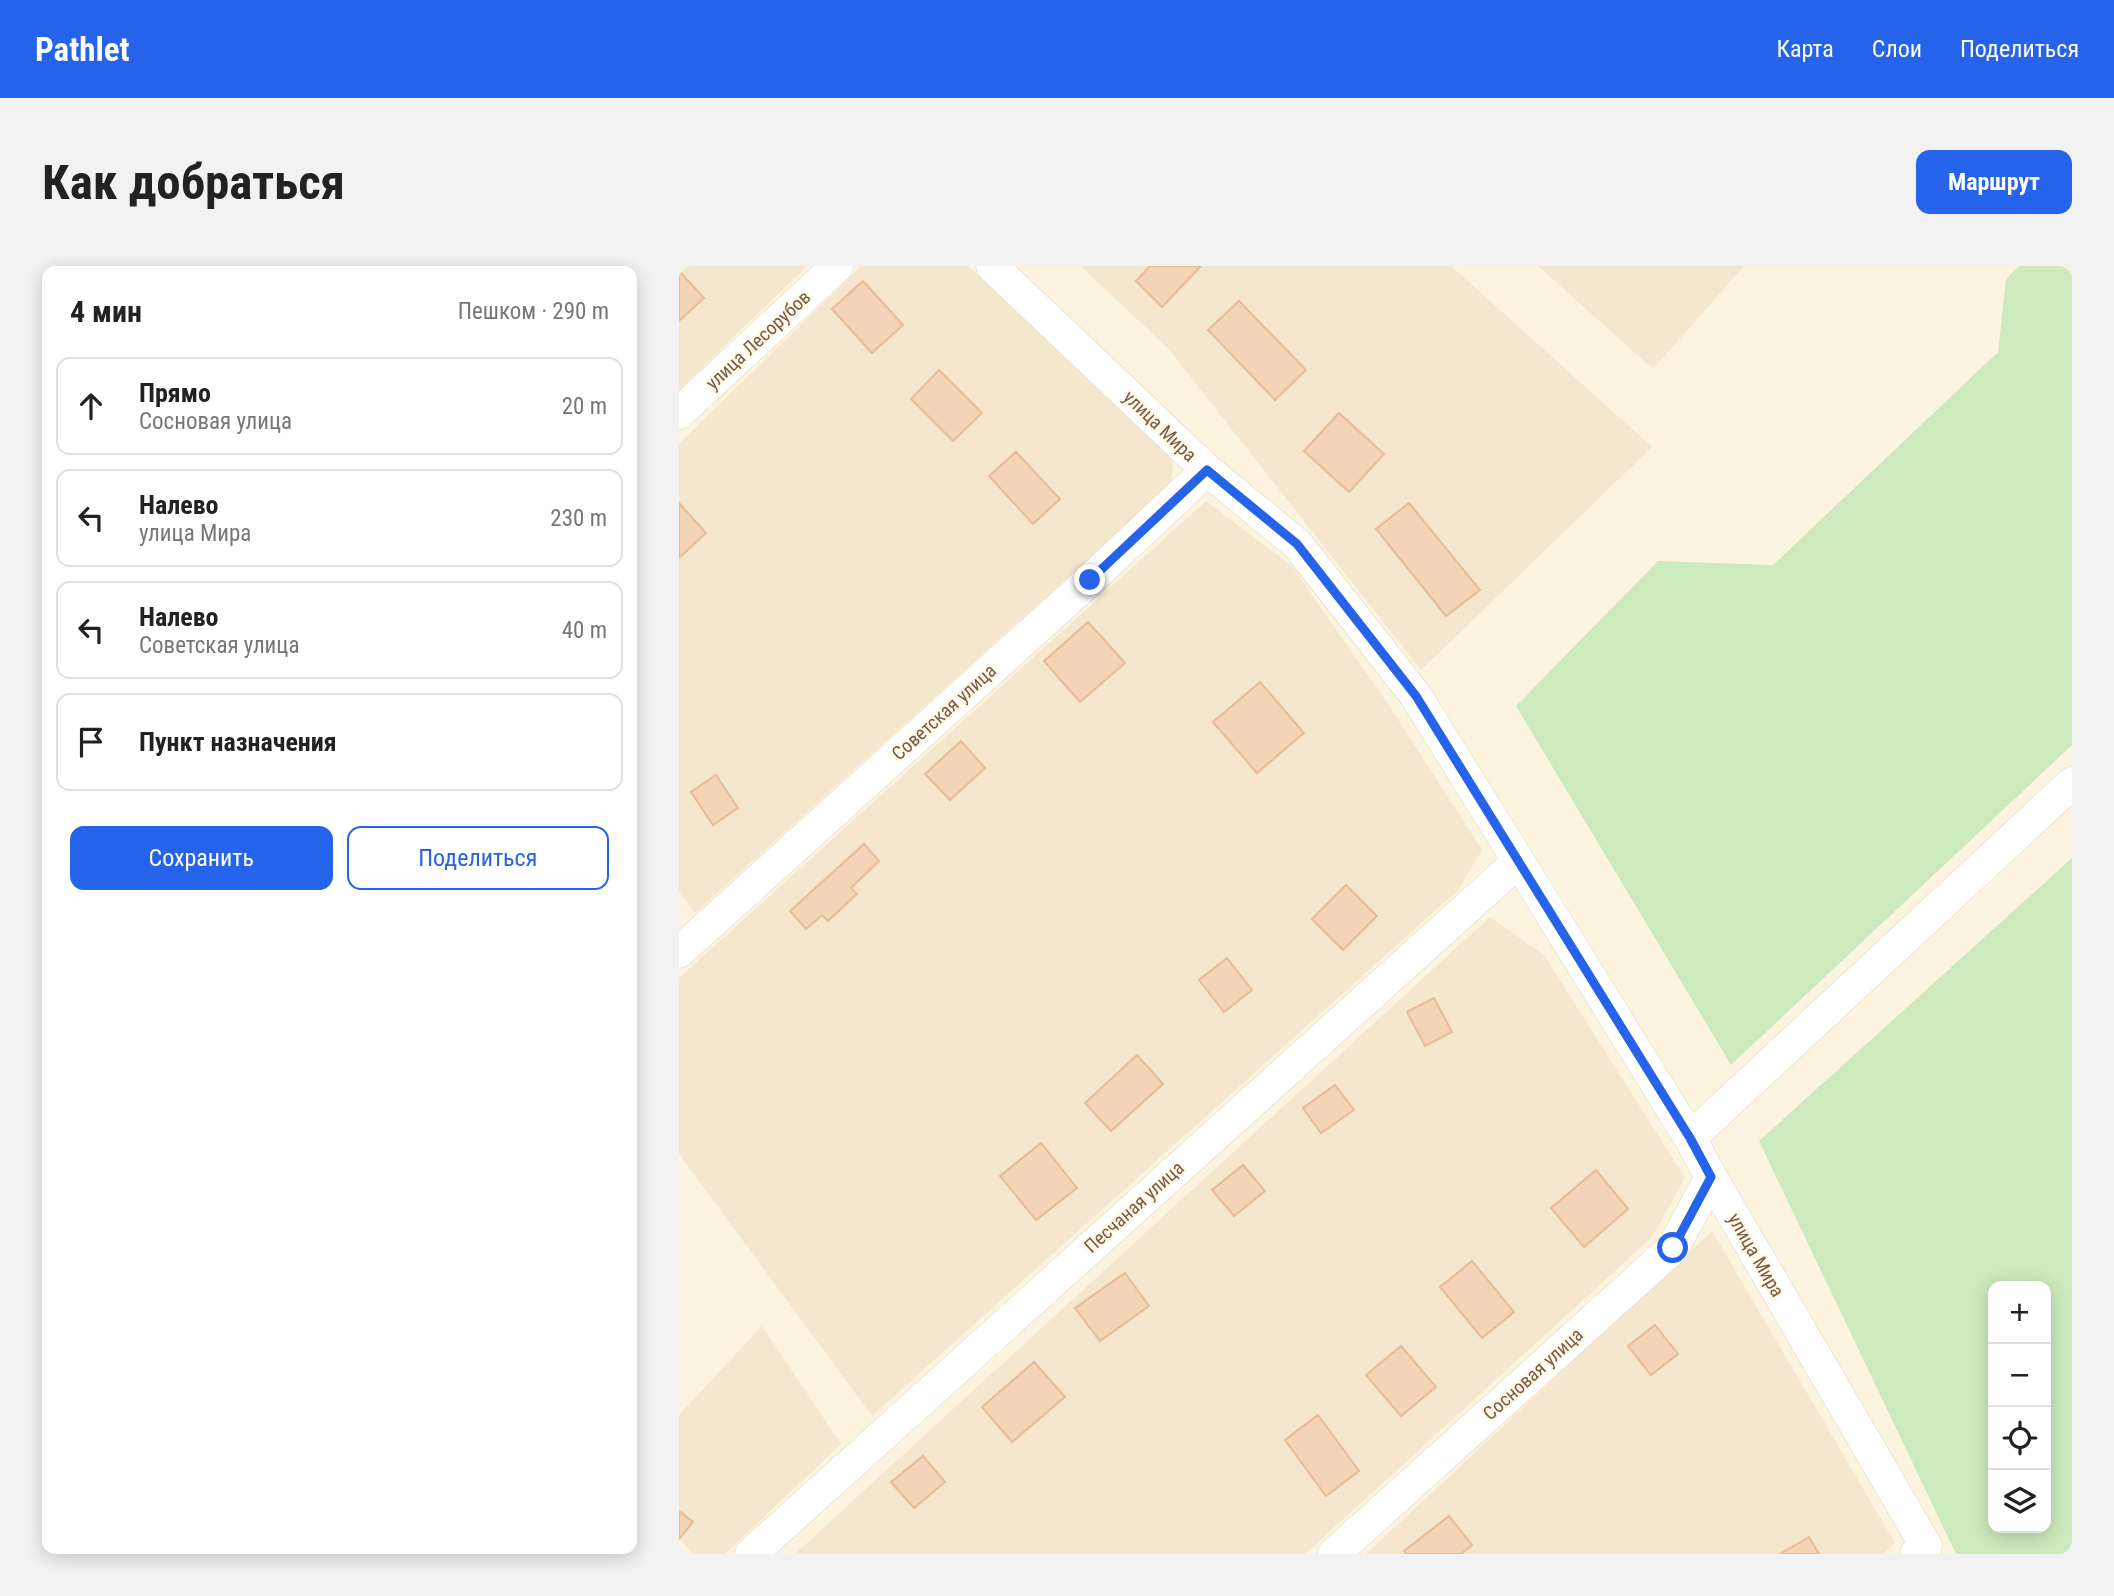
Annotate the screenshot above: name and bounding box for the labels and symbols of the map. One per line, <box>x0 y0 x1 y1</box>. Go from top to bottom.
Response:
street label: улица Лесорубов <box>701 286 815 394</box>
street label: улица Мира <box>1119 385 1201 467</box>
route end <box>1074 564 1105 595</box>
street label: Советская улица <box>887 659 1001 765</box>
street label: Песчаная улица <box>1079 1156 1189 1258</box>
street label: улица Мира <box>1723 1209 1789 1301</box>
route start <box>1657 1232 1688 1263</box>
street label: Сосновая улица <box>1478 1323 1588 1425</box>

